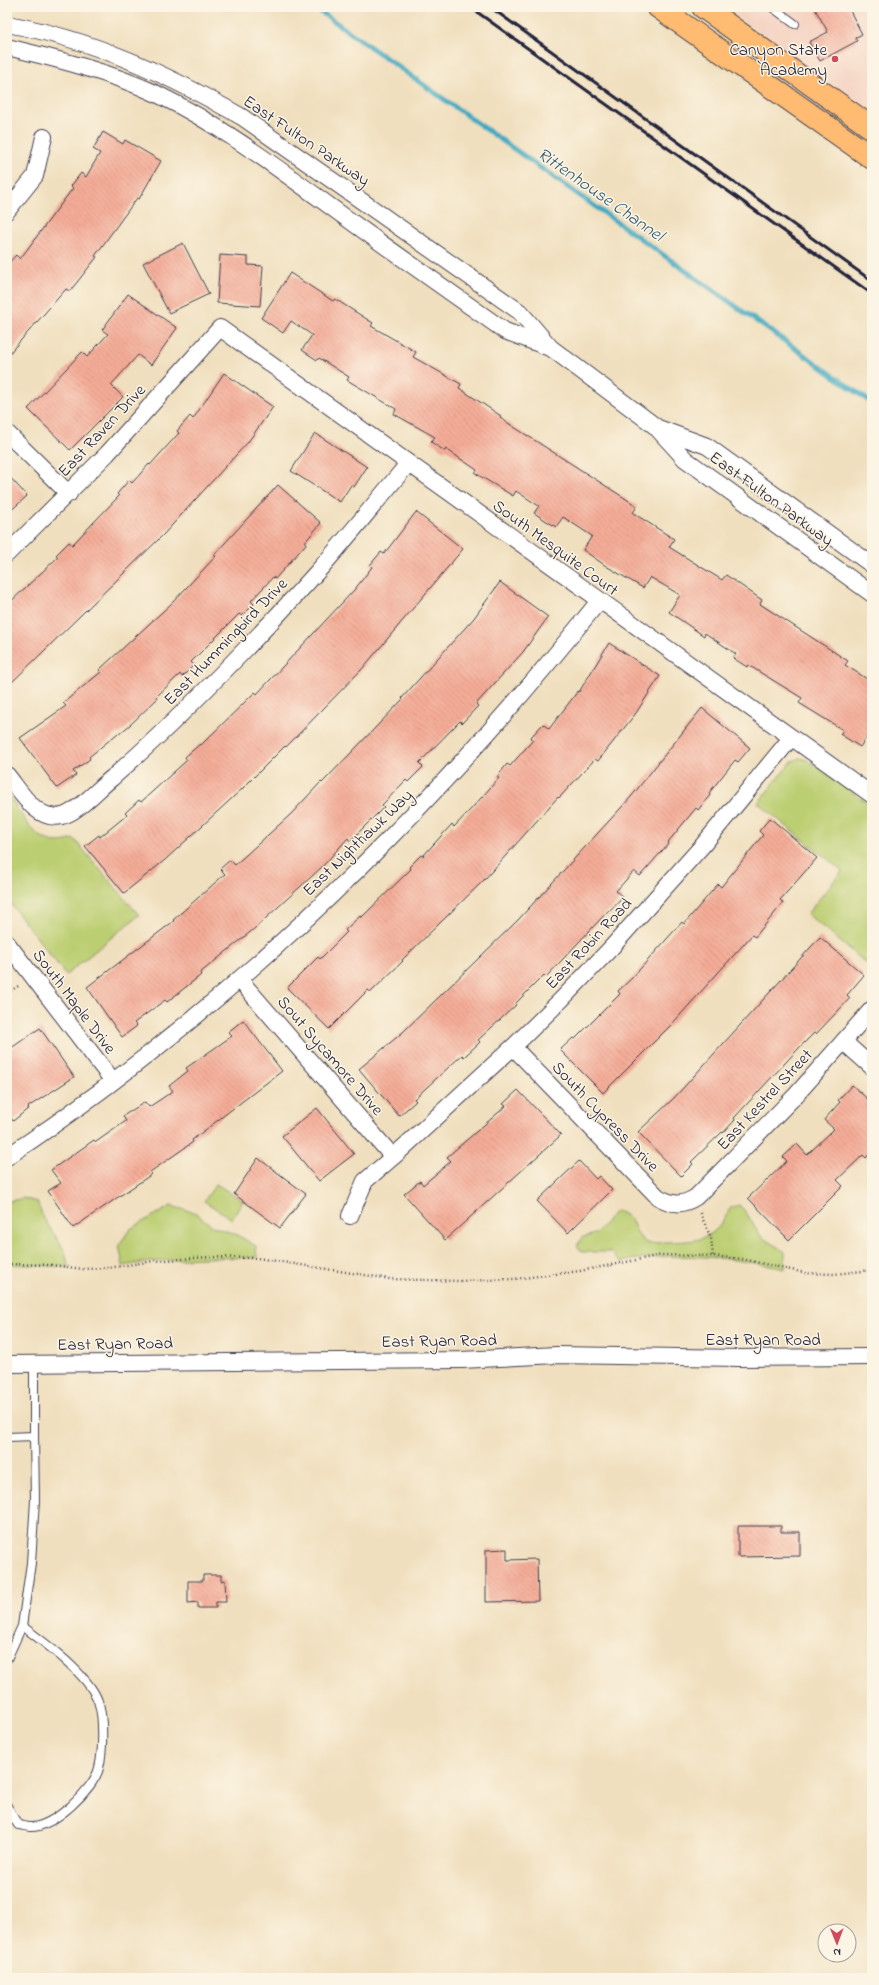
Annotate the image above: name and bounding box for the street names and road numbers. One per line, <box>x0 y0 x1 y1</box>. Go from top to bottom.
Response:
street label: East Fulton Parkway <box>237 89 375 194</box>
street label: East Raven Drive <box>52 379 152 483</box>
street label: East Fulton Parkway <box>703 446 838 554</box>
street label: South Mesquite Court <box>487 494 623 603</box>
street label: East Hummingbird Drive <box>158 572 295 713</box>
street label: East Nighthawk Way <box>297 784 420 904</box>
street label: East Robin Road <box>540 892 639 996</box>
street label: South Maple Drive <box>26 944 122 1060</box>
street label: Sout Sycamore Drive <box>270 991 389 1122</box>
street label: East Kestrel Street <box>711 1043 819 1157</box>
street label: South Cypress Drive <box>545 1056 665 1179</box>
street label: East Ryan Road <box>381 1328 498 1356</box>
street label: East Ryan Road <box>705 1328 821 1354</box>
street label: East Ryan Road <box>57 1331 174 1359</box>

